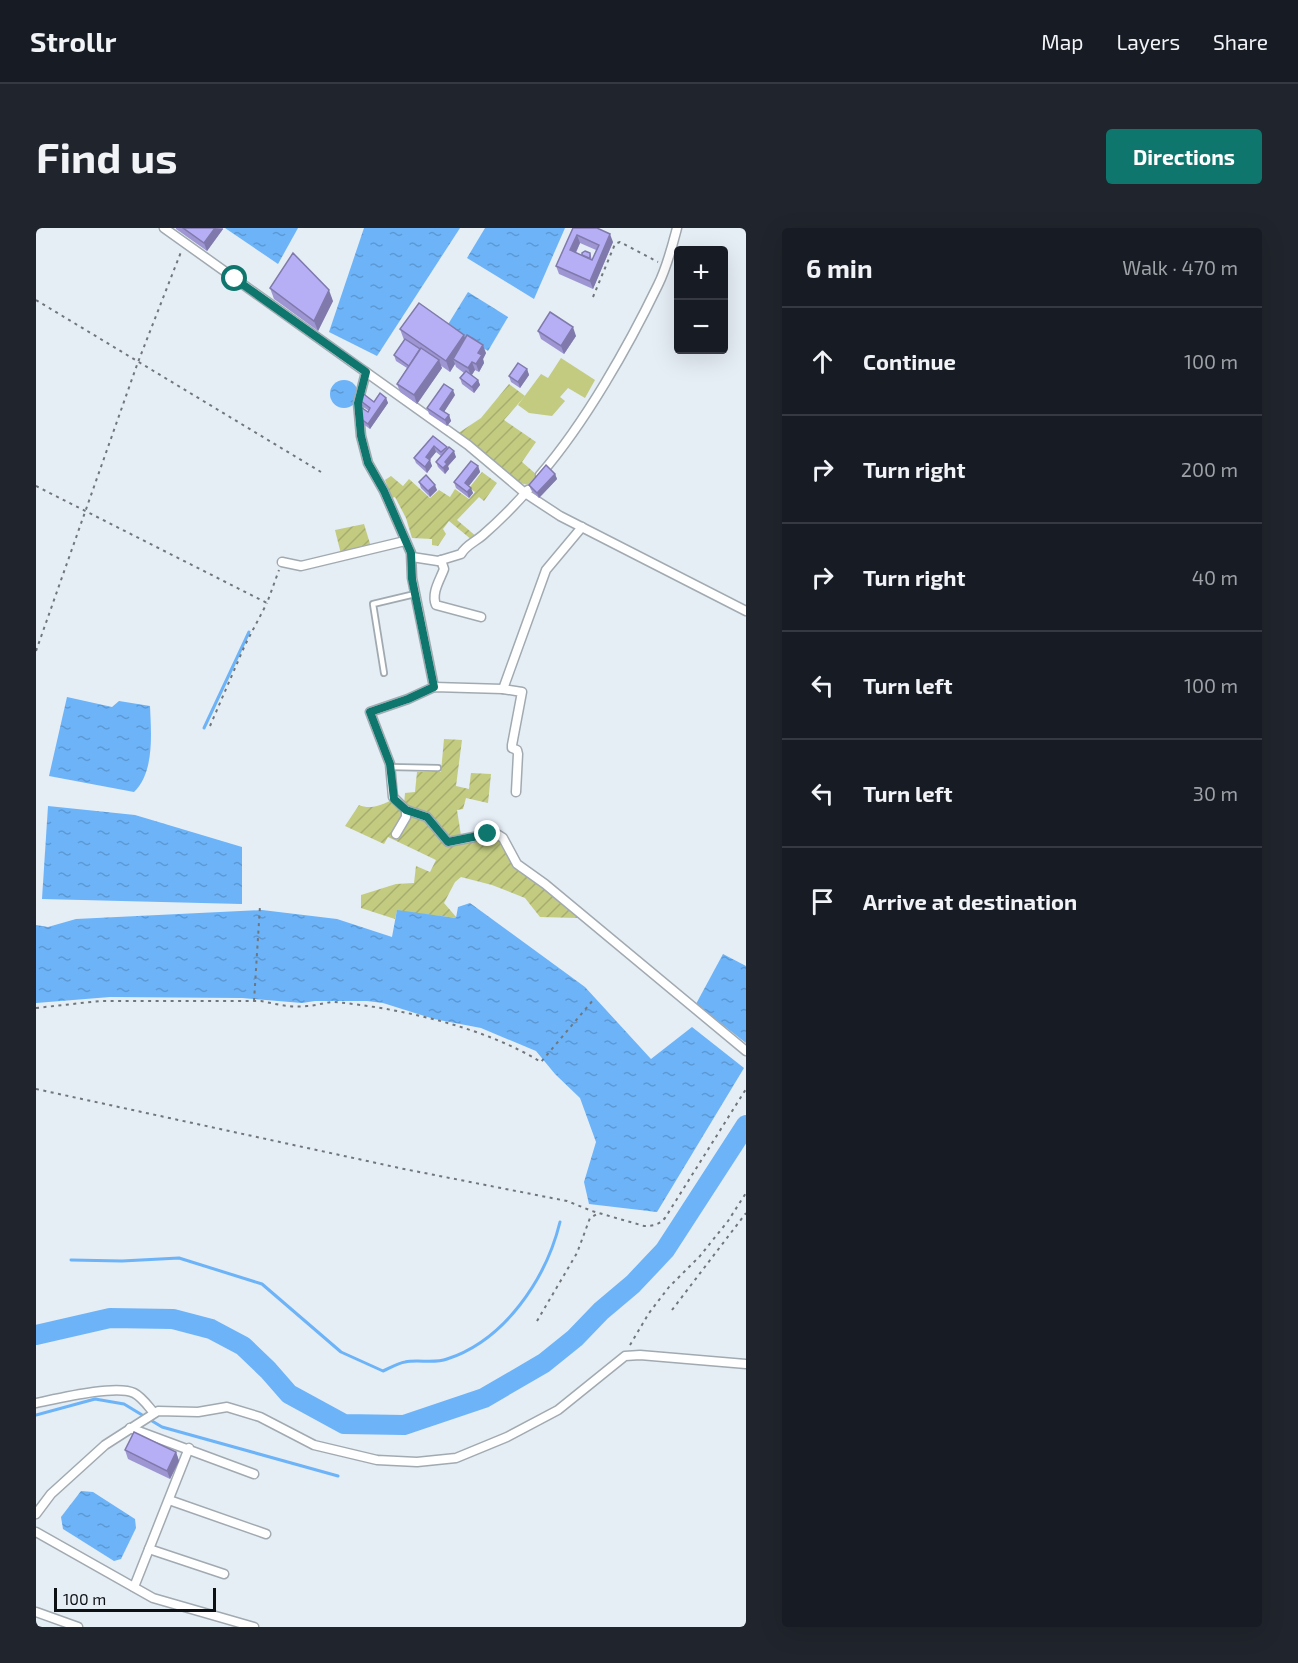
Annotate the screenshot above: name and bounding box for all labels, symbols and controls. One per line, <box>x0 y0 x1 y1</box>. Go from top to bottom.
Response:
text: Strollr <box>30 24 116 58</box>
text: Map <box>1041 29 1083 54</box>
text: Layers <box>1116 29 1180 54</box>
text: Share <box>1213 29 1268 54</box>
button: Directions <box>1106 129 1262 184</box>
text: Find us <box>36 131 178 181</box>
map controls <box>674 246 728 354</box>
button: + <box>674 246 728 300</box>
text: 6 min <box>806 252 873 283</box>
text: Walk · 470 m <box>1122 255 1238 279</box>
route start <box>221 265 247 291</box>
button: − <box>674 300 728 354</box>
icon: ahead <box>806 345 839 378</box>
text: Continue <box>863 348 956 374</box>
text: 100 m <box>1184 349 1238 373</box>
icon: right <box>806 453 839 486</box>
text: Turn right <box>863 456 965 482</box>
text: 200 m <box>1181 457 1238 481</box>
icon: right <box>806 561 839 594</box>
text: Turn right <box>863 564 965 590</box>
text: 40 m <box>1192 565 1238 589</box>
icon: left <box>806 669 839 702</box>
text: Turn left <box>863 672 952 698</box>
text: 100 m <box>1184 673 1238 697</box>
icon: left <box>806 777 839 810</box>
text: Turn left <box>863 780 952 806</box>
text: 30 m <box>1193 781 1238 805</box>
route end <box>474 820 500 846</box>
icon: arrive <box>806 885 839 918</box>
text: Arrive at destination <box>863 888 1077 914</box>
scale bar <box>54 1585 216 1612</box>
text: 100 m <box>63 1589 106 1608</box>

